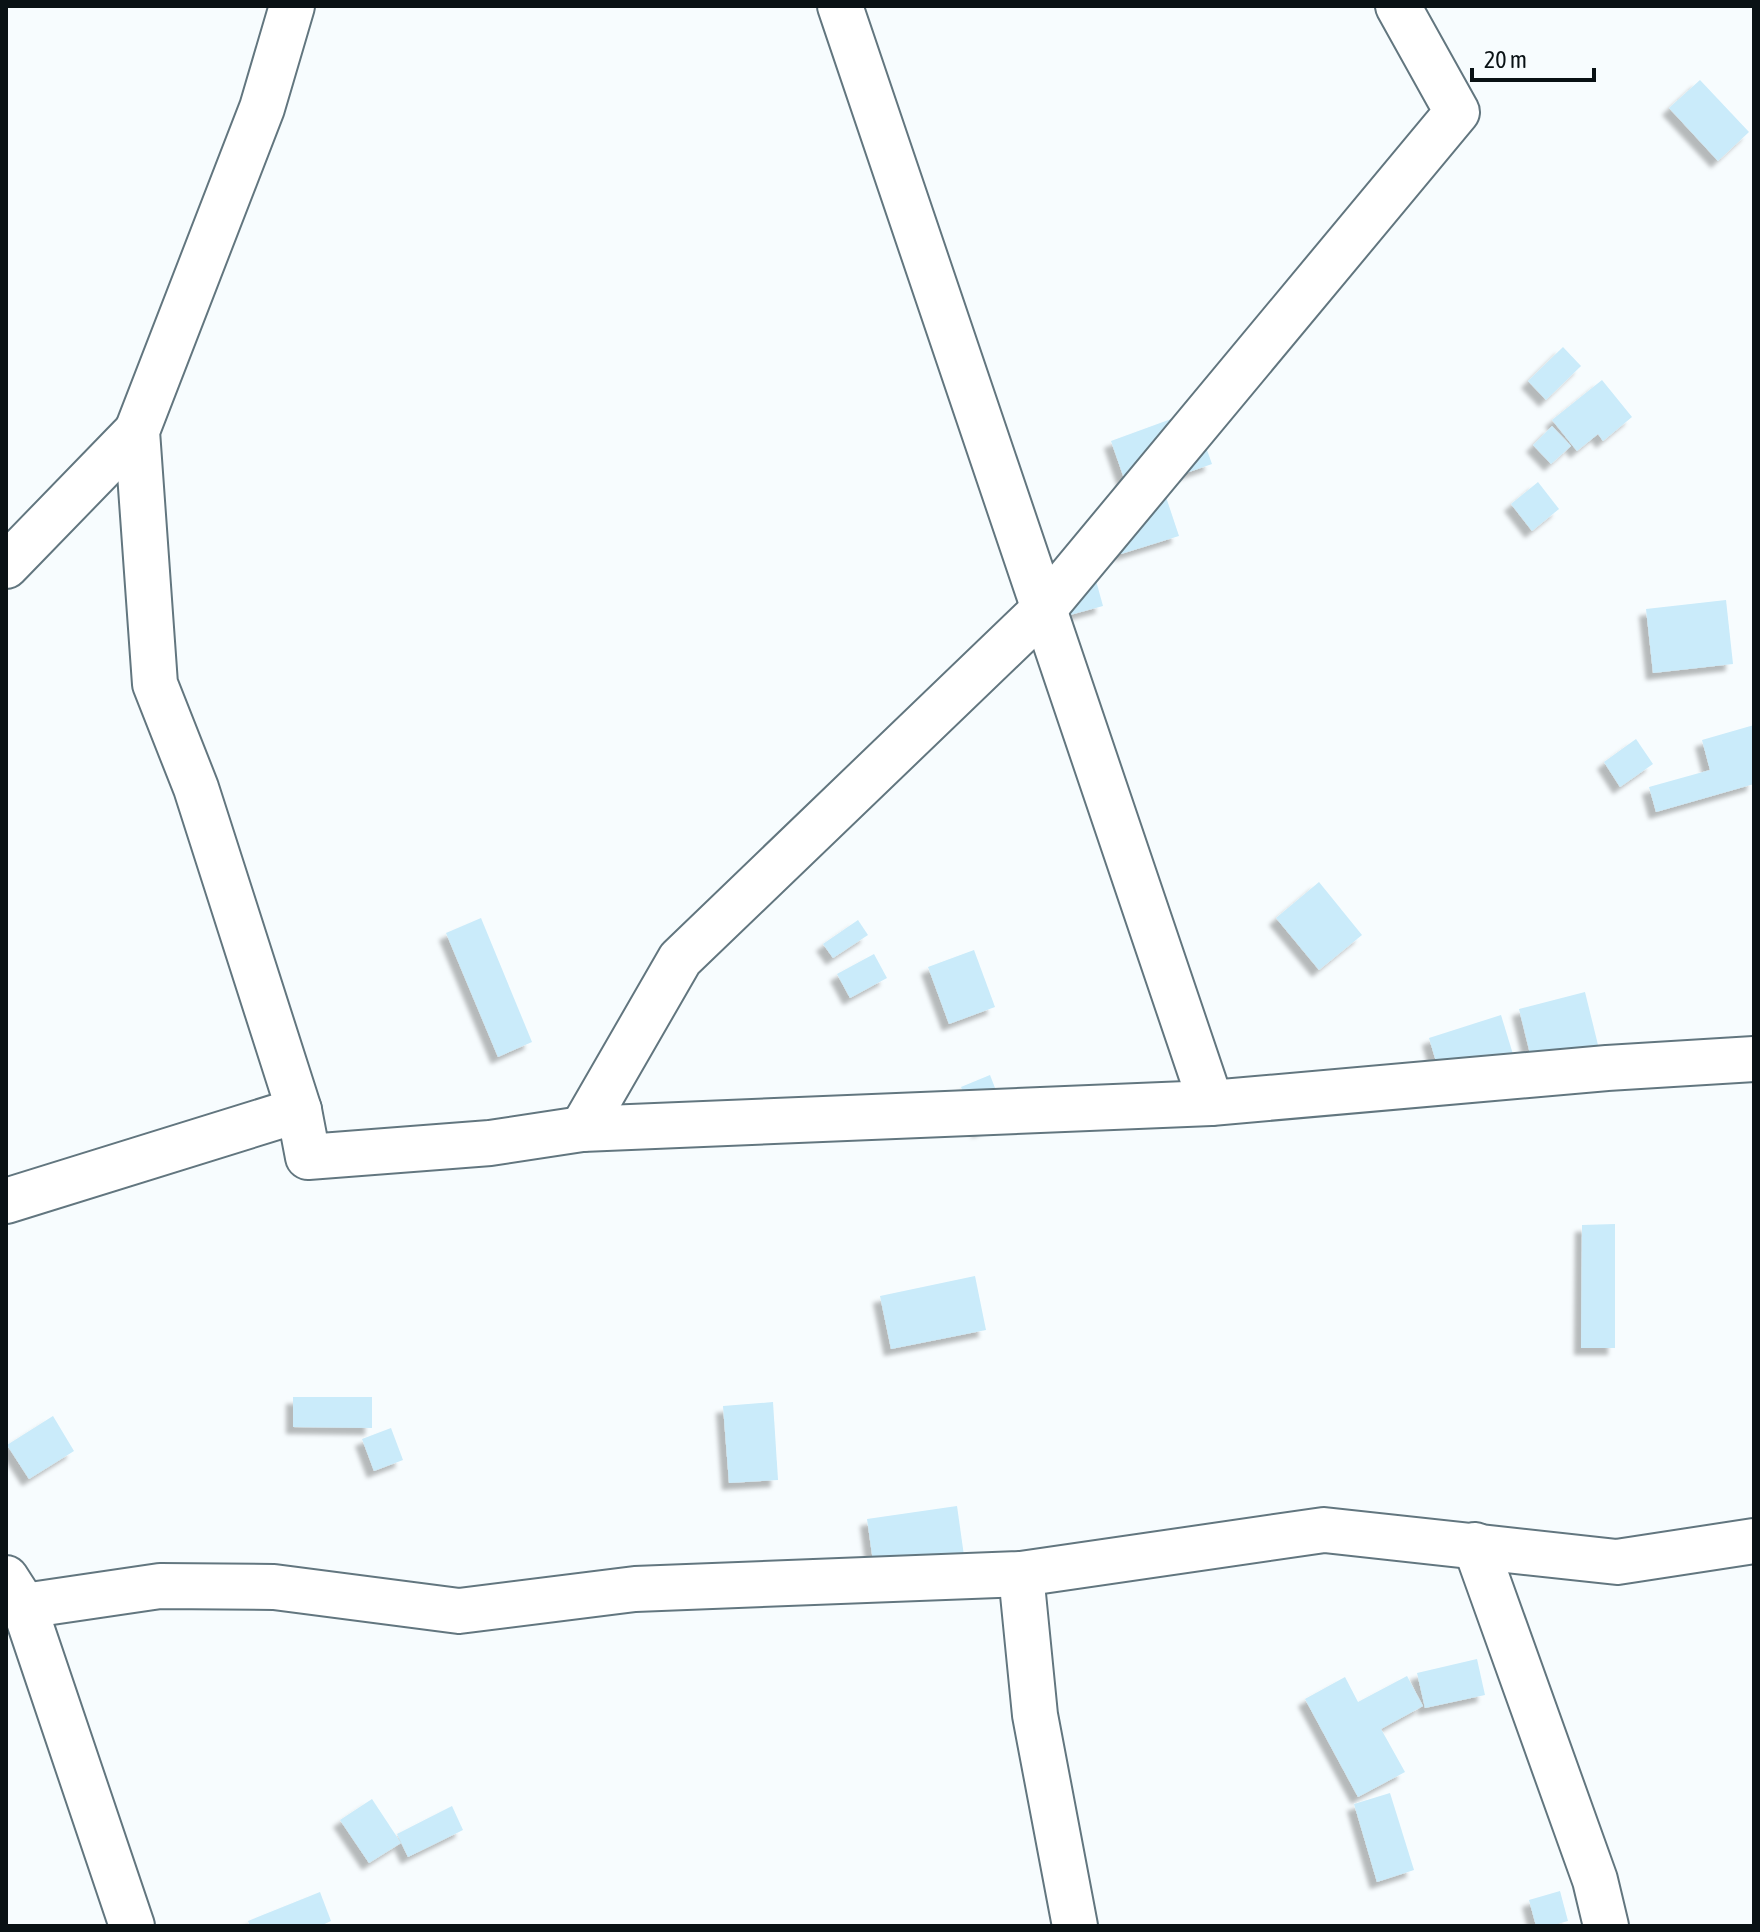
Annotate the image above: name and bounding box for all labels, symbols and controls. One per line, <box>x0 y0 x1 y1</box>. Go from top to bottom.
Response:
scale bar <box>1472 32 1594 82</box>
text: 20 m <box>1484 46 1527 73</box>

